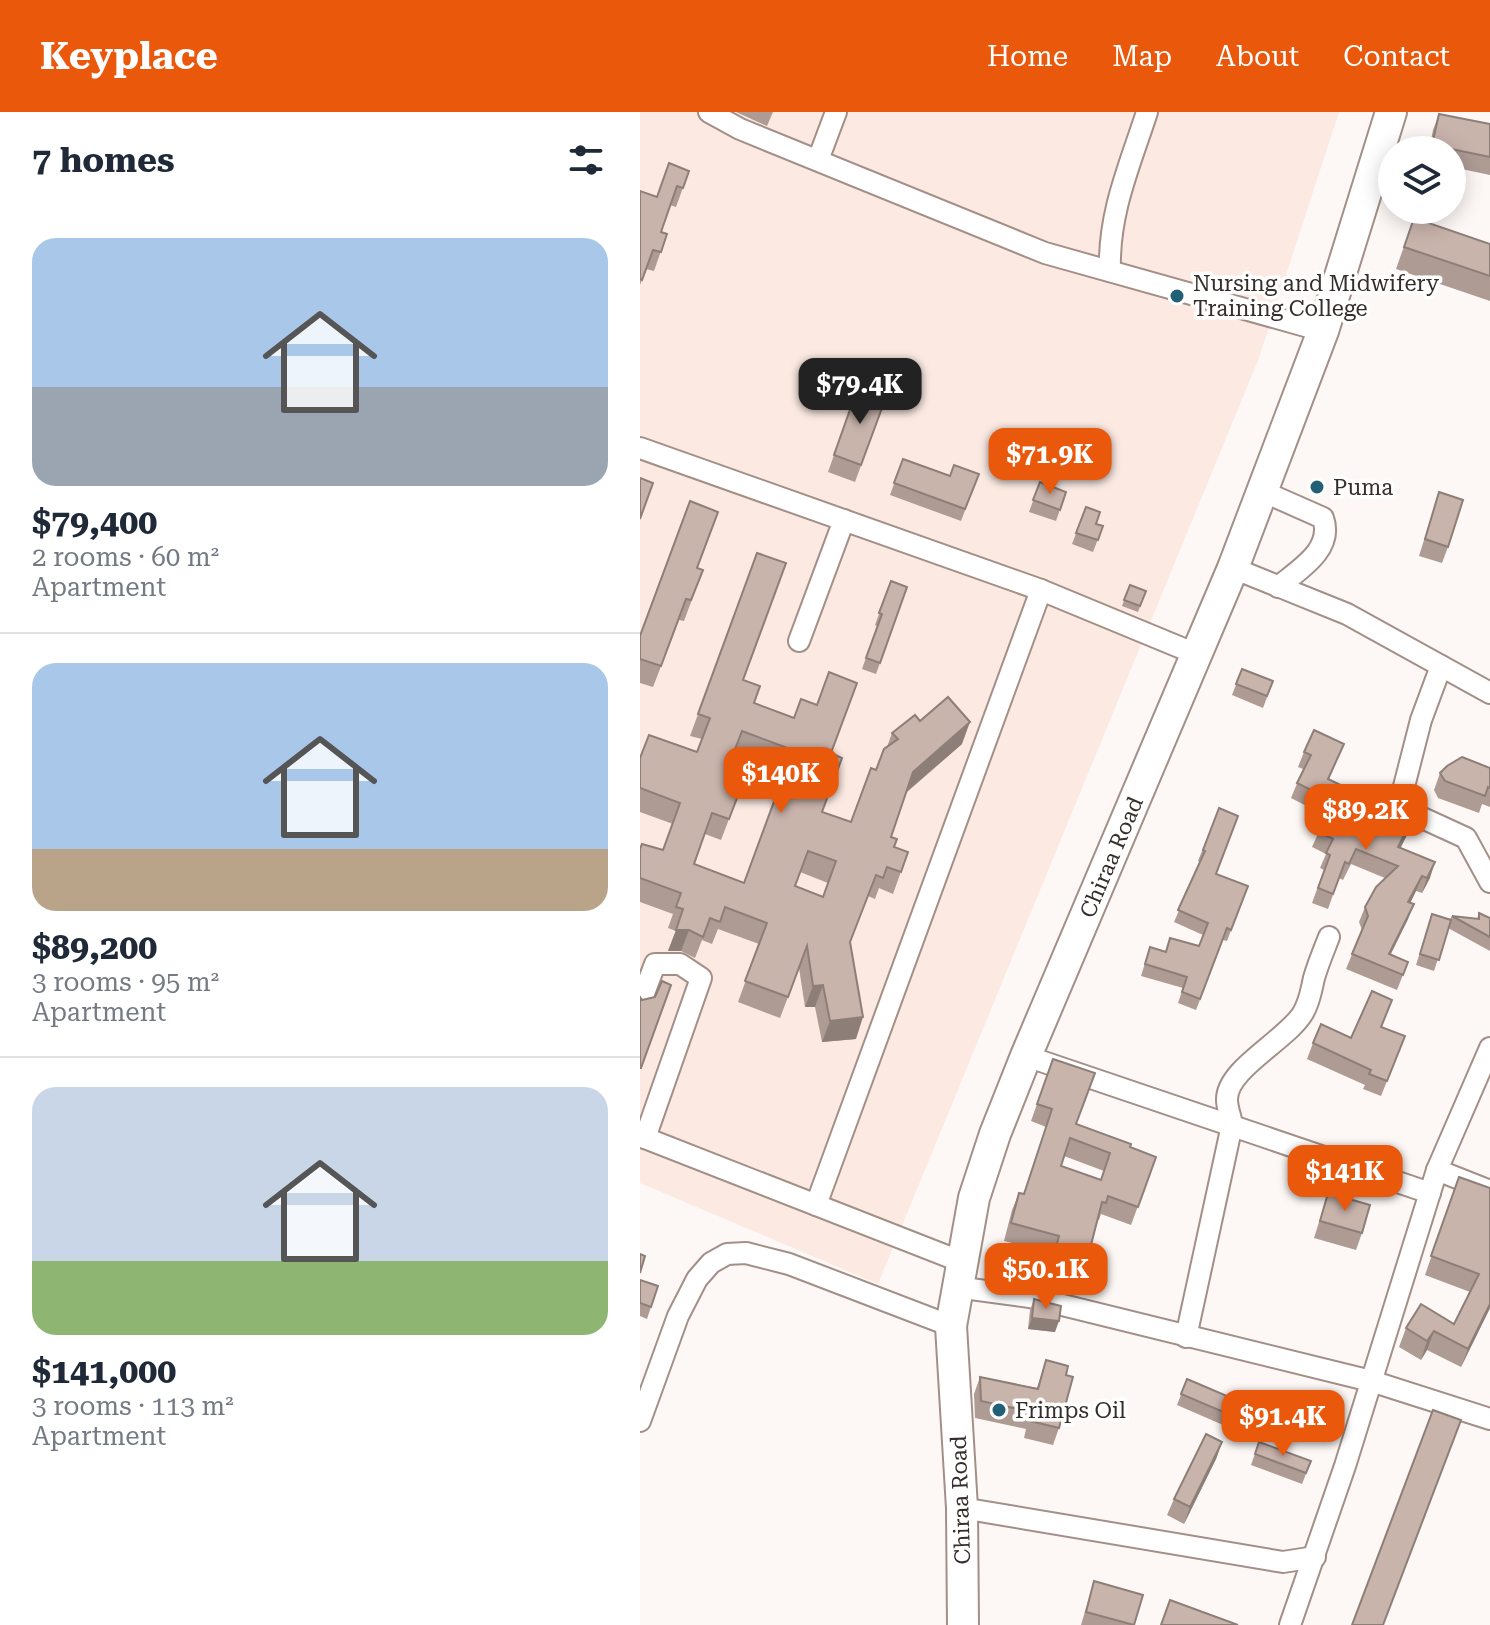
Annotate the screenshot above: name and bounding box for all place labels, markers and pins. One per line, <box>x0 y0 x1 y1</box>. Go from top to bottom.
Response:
place label: Nursing and Midwifery Training College <box>1193 271 1439 321</box>
marker: Nursing and Midwifery Training College <box>1168 287 1186 305</box>
pin: $79.4K <box>795 358 925 426</box>
pin: $71.9K <box>985 428 1115 496</box>
place label: Puma <box>1333 475 1393 500</box>
marker: Puma <box>1308 478 1326 496</box>
pin: $140K <box>725 747 837 815</box>
pin: $89.2K <box>1301 784 1431 852</box>
pin: $141K <box>1289 1145 1401 1213</box>
pin: $50.1K <box>981 1243 1111 1311</box>
pin: $91.4K <box>1218 1390 1348 1458</box>
place label: Frimps Oil <box>1015 1398 1126 1423</box>
marker: Frimps Oil <box>990 1401 1008 1419</box>

